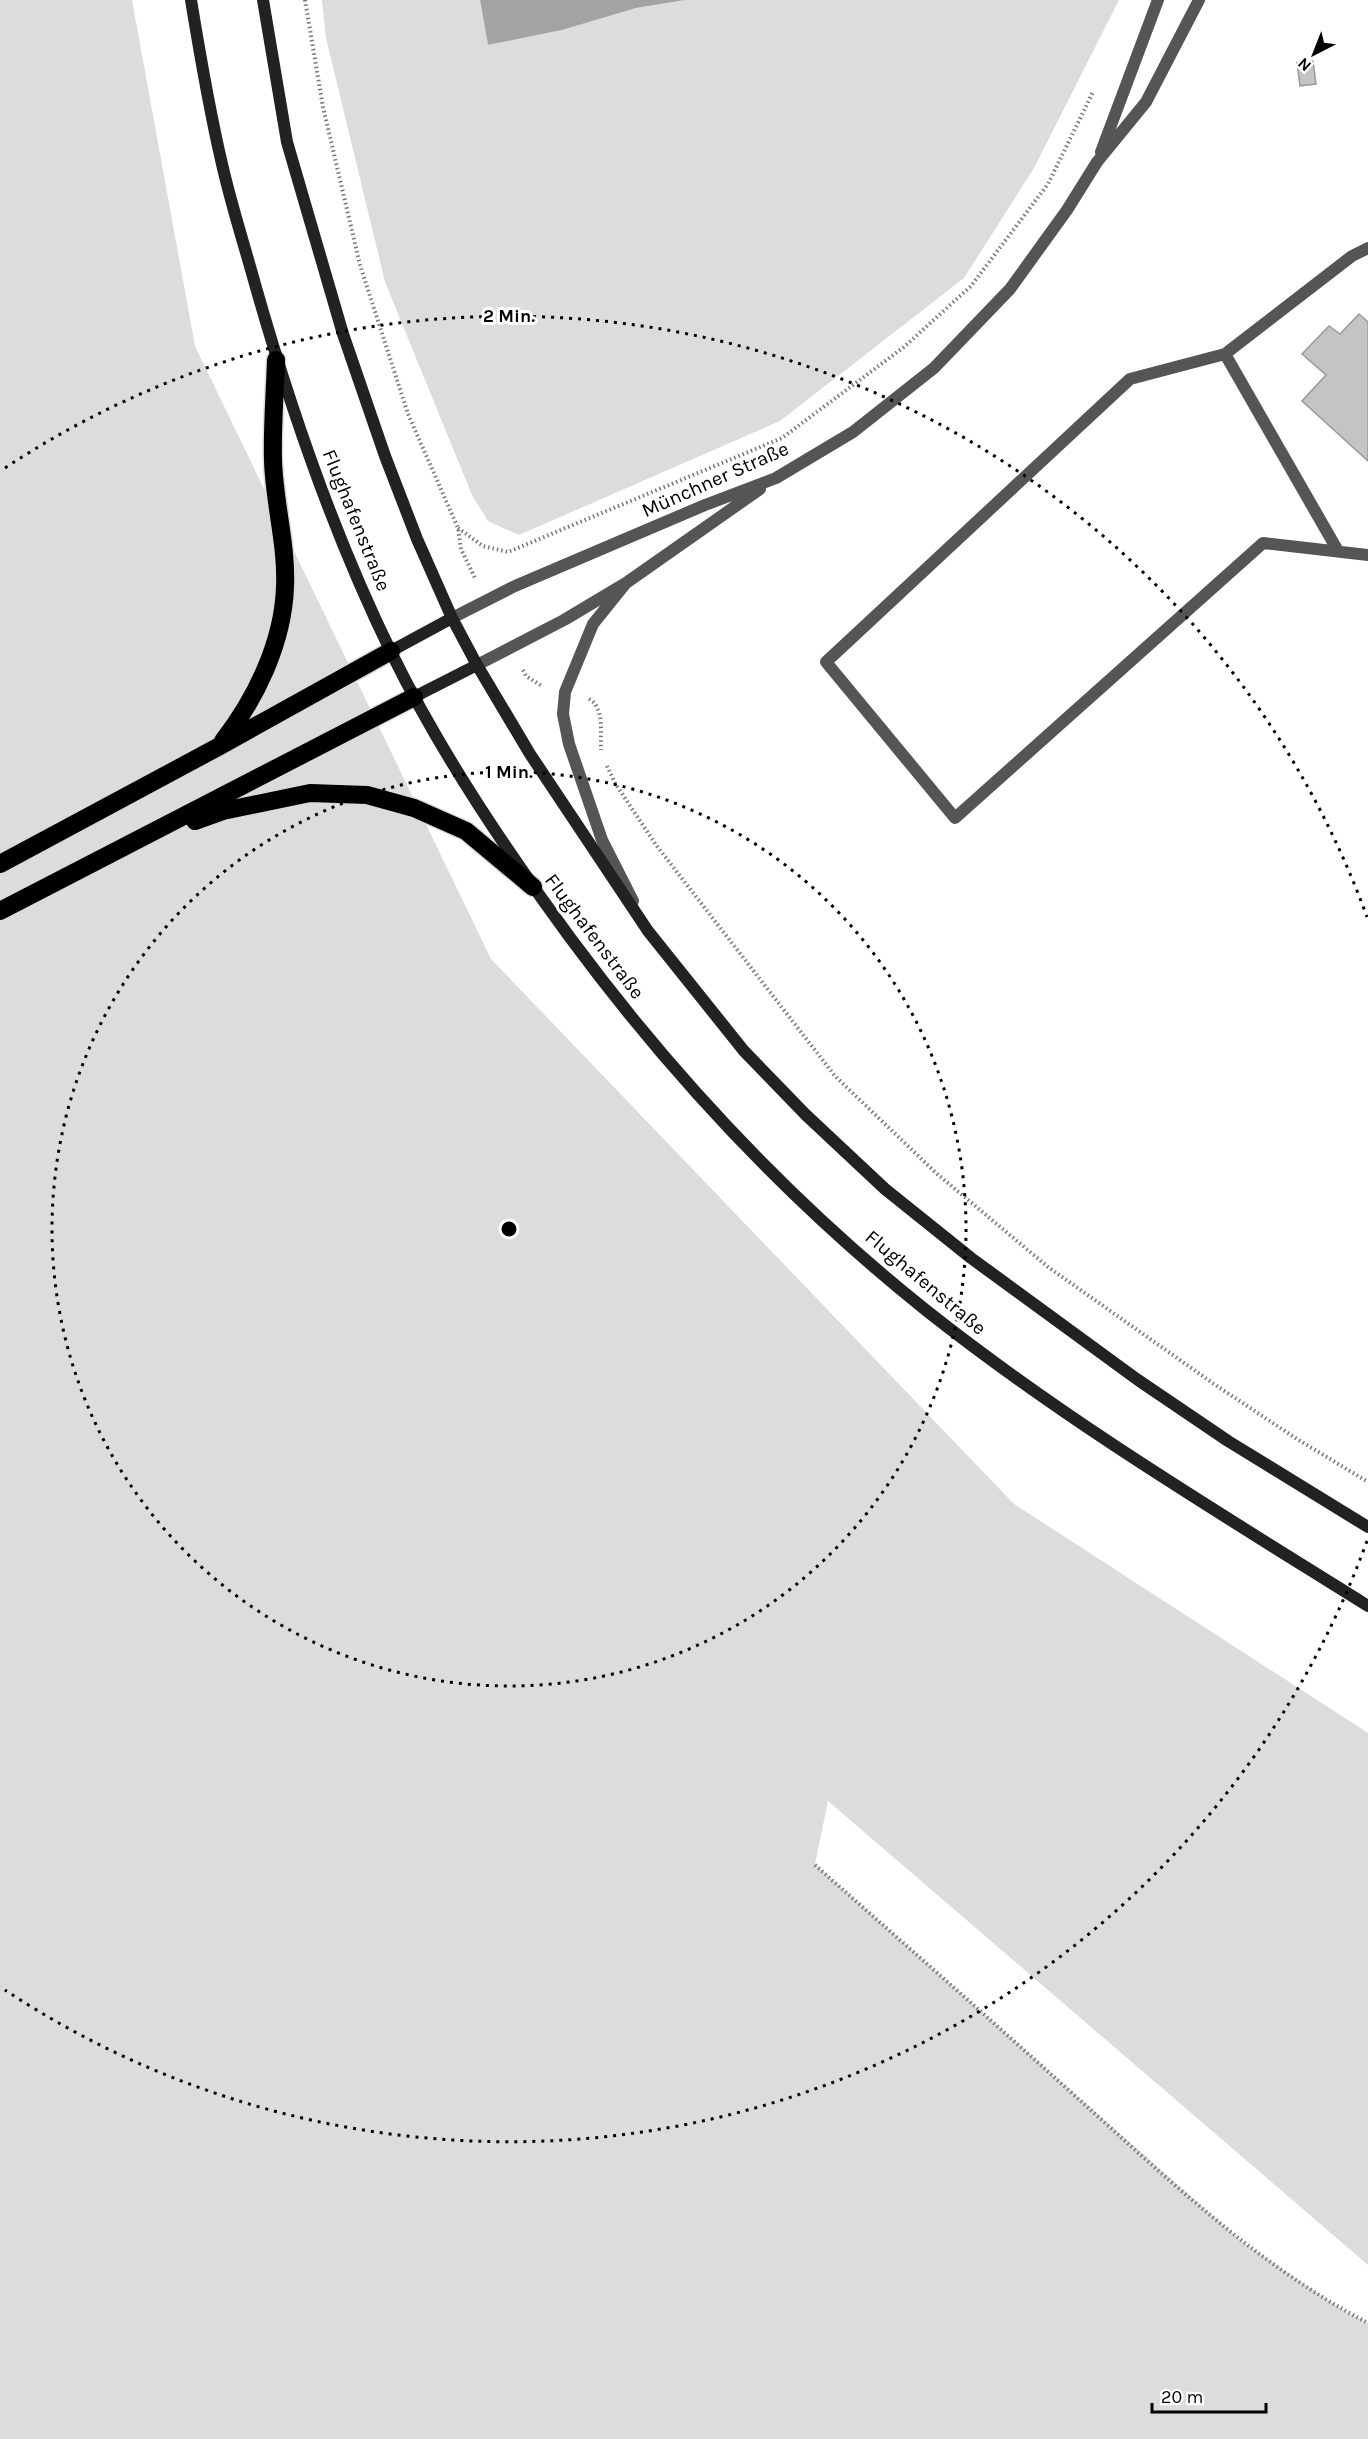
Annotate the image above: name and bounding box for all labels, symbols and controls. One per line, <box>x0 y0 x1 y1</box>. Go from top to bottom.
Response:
north arrow <box>1284 24 1344 84</box>
text: N <box>1294 54 1315 76</box>
text: 2 Min. <box>483 305 535 327</box>
street label: Münchner Straße <box>638 437 792 522</box>
street label: Flughafenstraße <box>318 446 395 594</box>
text: 1 Min. <box>485 761 533 783</box>
street label: Flughafenstraße <box>540 869 649 1003</box>
centre of rings <box>499 1219 519 1239</box>
street label: Flughafenstraße <box>861 1225 991 1340</box>
scale bar <box>1152 2376 1266 2414</box>
text: 20 m <box>1161 2386 1203 2408</box>

